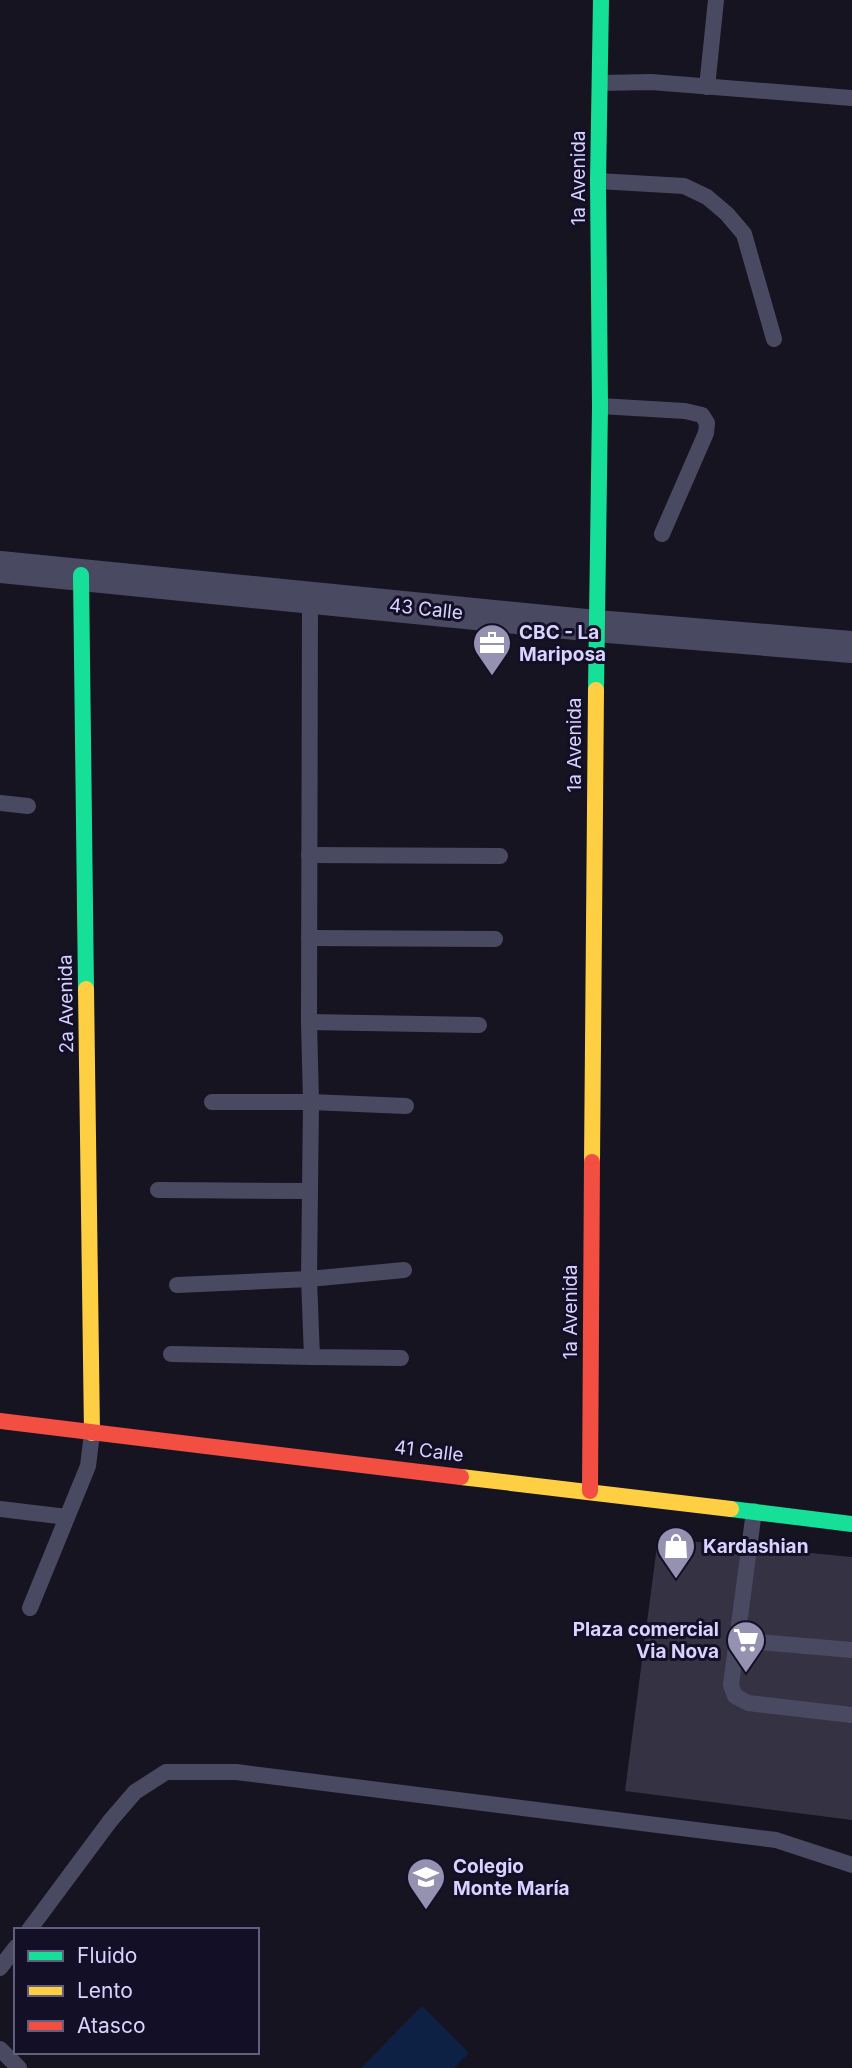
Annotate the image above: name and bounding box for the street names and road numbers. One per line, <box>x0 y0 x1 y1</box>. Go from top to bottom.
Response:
street label: 1a Avenida <box>567 130 590 226</box>
street label: 43 Calle <box>388 594 464 624</box>
street label: 1a Avenida <box>563 697 586 793</box>
street label: 2a Avenida <box>54 954 78 1054</box>
street label: 1a Avenida <box>559 1264 582 1360</box>
street label: 41 Calle <box>393 1435 465 1467</box>

